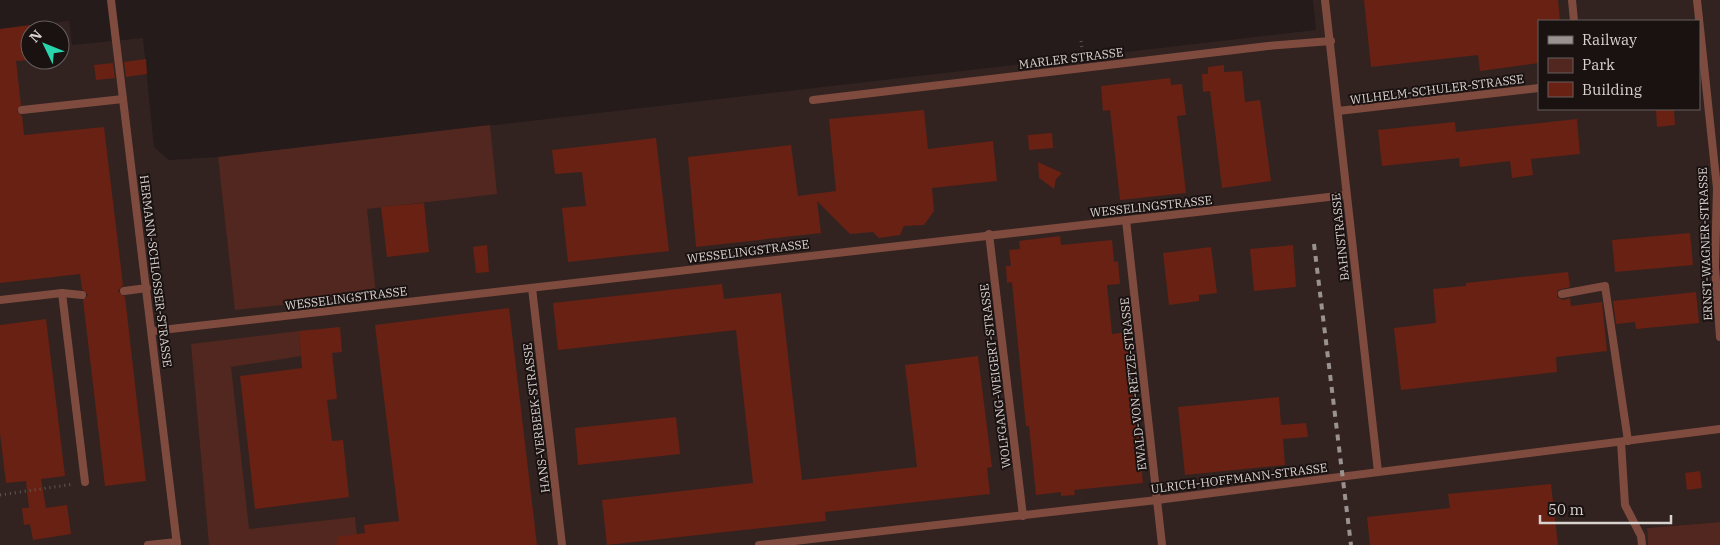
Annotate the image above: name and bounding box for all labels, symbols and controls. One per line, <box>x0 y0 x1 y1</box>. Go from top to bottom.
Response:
north arrow <box>20 20 70 70</box>
legend <box>1538 20 1700 110</box>
text: N <box>25 26 46 46</box>
text: Railway <box>1582 30 1637 49</box>
street label: MARLER STRASSE <box>1018 44 1124 72</box>
text: Park <box>1582 55 1615 74</box>
street label: WILHELM-SCHULER-STRASSE <box>1349 71 1525 107</box>
text: Building <box>1582 80 1642 99</box>
street label: ERNST-WAGNER-STRASSE <box>1695 167 1715 321</box>
street label: HERMANN-SCHLOSSER-STRASSE <box>137 174 175 368</box>
street label: WESSELINGSTRASSE <box>1089 192 1213 220</box>
street label: BAHNSTRASSE <box>1328 193 1352 281</box>
street label: WESSELINGSTRASSE <box>686 236 810 266</box>
street label: WESSELINGSTRASSE <box>284 283 408 313</box>
street label: WOLFGANG-WEIGERT-STRASSE <box>976 283 1014 469</box>
street label: EWALD-VON-RETZE-STRASSE <box>1116 297 1150 471</box>
street label: HANS-VERBEEK-STRASSE <box>519 342 553 494</box>
street label: ULRICH-HOFFMANN-STRASSE <box>1150 460 1328 496</box>
scale bar <box>1540 492 1671 524</box>
text: 50 m <box>1548 500 1584 519</box>

